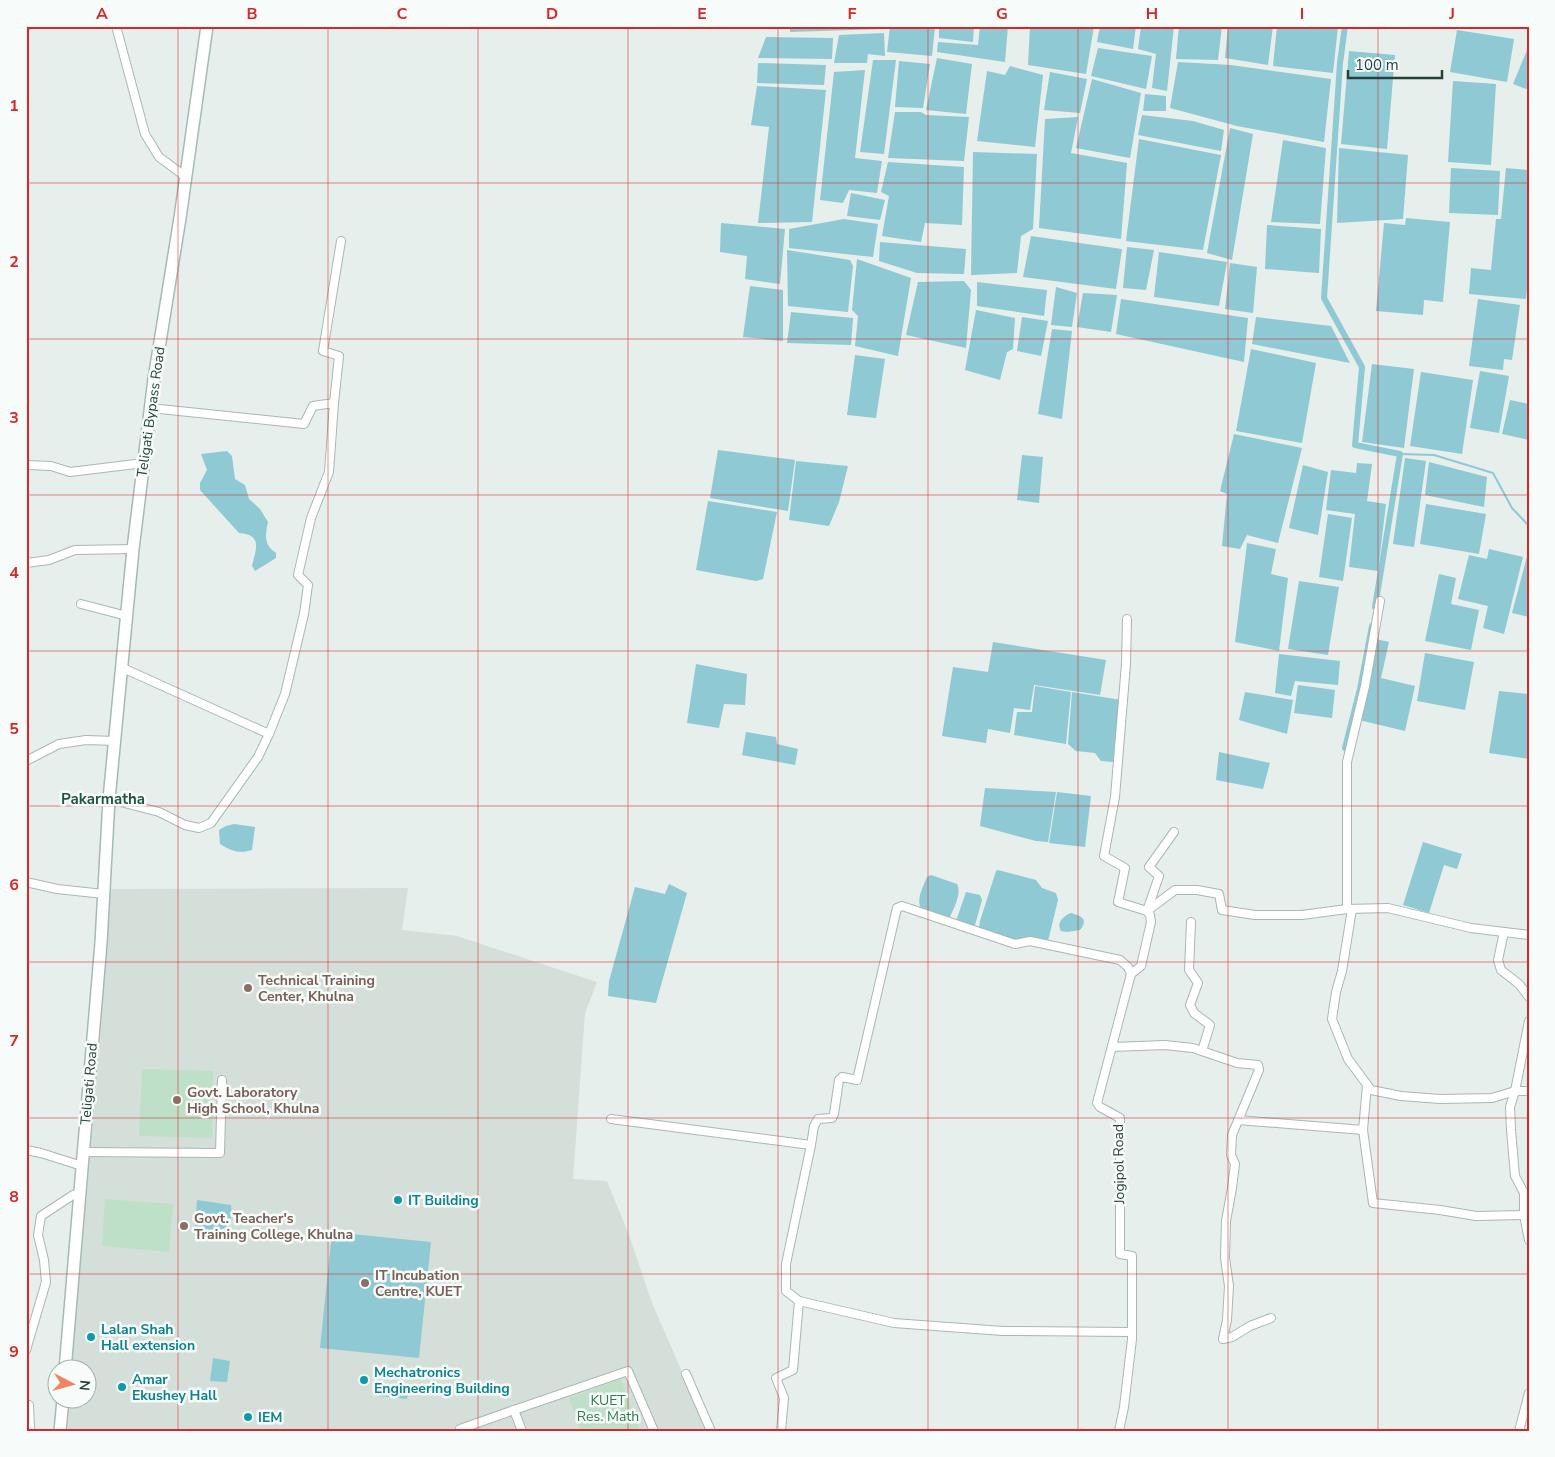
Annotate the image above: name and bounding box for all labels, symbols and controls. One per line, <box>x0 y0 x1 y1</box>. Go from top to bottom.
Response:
text: A <box>96 3 108 25</box>
text: B <box>246 3 258 25</box>
text: C <box>397 3 408 25</box>
text: D <box>546 3 558 25</box>
text: E <box>697 3 707 25</box>
text: F <box>848 3 857 25</box>
text: G <box>996 3 1008 25</box>
text: H <box>1146 3 1158 25</box>
text: I <box>1300 3 1304 25</box>
text: J <box>1448 3 1455 25</box>
scale bar <box>1348 48 1441 80</box>
text: 100 m <box>1355 55 1399 75</box>
text: 1 <box>9 95 19 117</box>
text: 2 <box>9 251 19 273</box>
street label: Teligati Bypass Road <box>132 346 170 478</box>
text: 3 <box>9 407 19 429</box>
text: 4 <box>9 562 19 584</box>
text: 5 <box>9 718 19 740</box>
district label: Pakarmatha <box>61 789 145 809</box>
text: 6 <box>9 874 19 896</box>
place label: Technical Training Center, Khulna <box>258 971 375 1006</box>
marker: Technical Training Center, Khulna <box>242 982 254 994</box>
text: 7 <box>9 1030 19 1052</box>
street label: Teligati Road <box>76 1042 102 1126</box>
place label: Govt. Laboratory High School, Khulna <box>187 1083 319 1118</box>
marker: Govt. Laboratory High School, Khulna <box>171 1094 183 1106</box>
street label: Jogipol Road <box>1109 1124 1129 1205</box>
text: 8 <box>9 1186 19 1208</box>
place label: IT Building <box>408 1191 479 1210</box>
marker: IT Building <box>392 1194 404 1206</box>
place label: Govt. Teacher's Training College, Khulna <box>194 1209 353 1244</box>
marker: Govt. Teacher's Training College, Khulna <box>178 1220 190 1232</box>
place label: IT Incubation Centre, KUET <box>375 1266 462 1301</box>
marker: IT Incubation Centre, KUET <box>359 1277 371 1289</box>
place label: Lalan Shah Hall extension <box>101 1320 195 1355</box>
marker: Lalan Shah Hall extension <box>85 1331 97 1343</box>
text: 9 <box>9 1341 19 1363</box>
north arrow <box>48 1360 98 1410</box>
place label: Mechatronics Engineering Building <box>374 1363 510 1398</box>
place label: Amar Ekushey Hall <box>132 1370 218 1405</box>
marker: Mechatronics Engineering Building <box>358 1374 370 1386</box>
text: N <box>74 1379 94 1392</box>
marker: Amar Ekushey Hall <box>116 1381 128 1393</box>
park label: KUET Res. Math <box>577 1391 639 1426</box>
place label: IEM <box>258 1408 282 1427</box>
marker: IEM <box>242 1411 254 1423</box>

